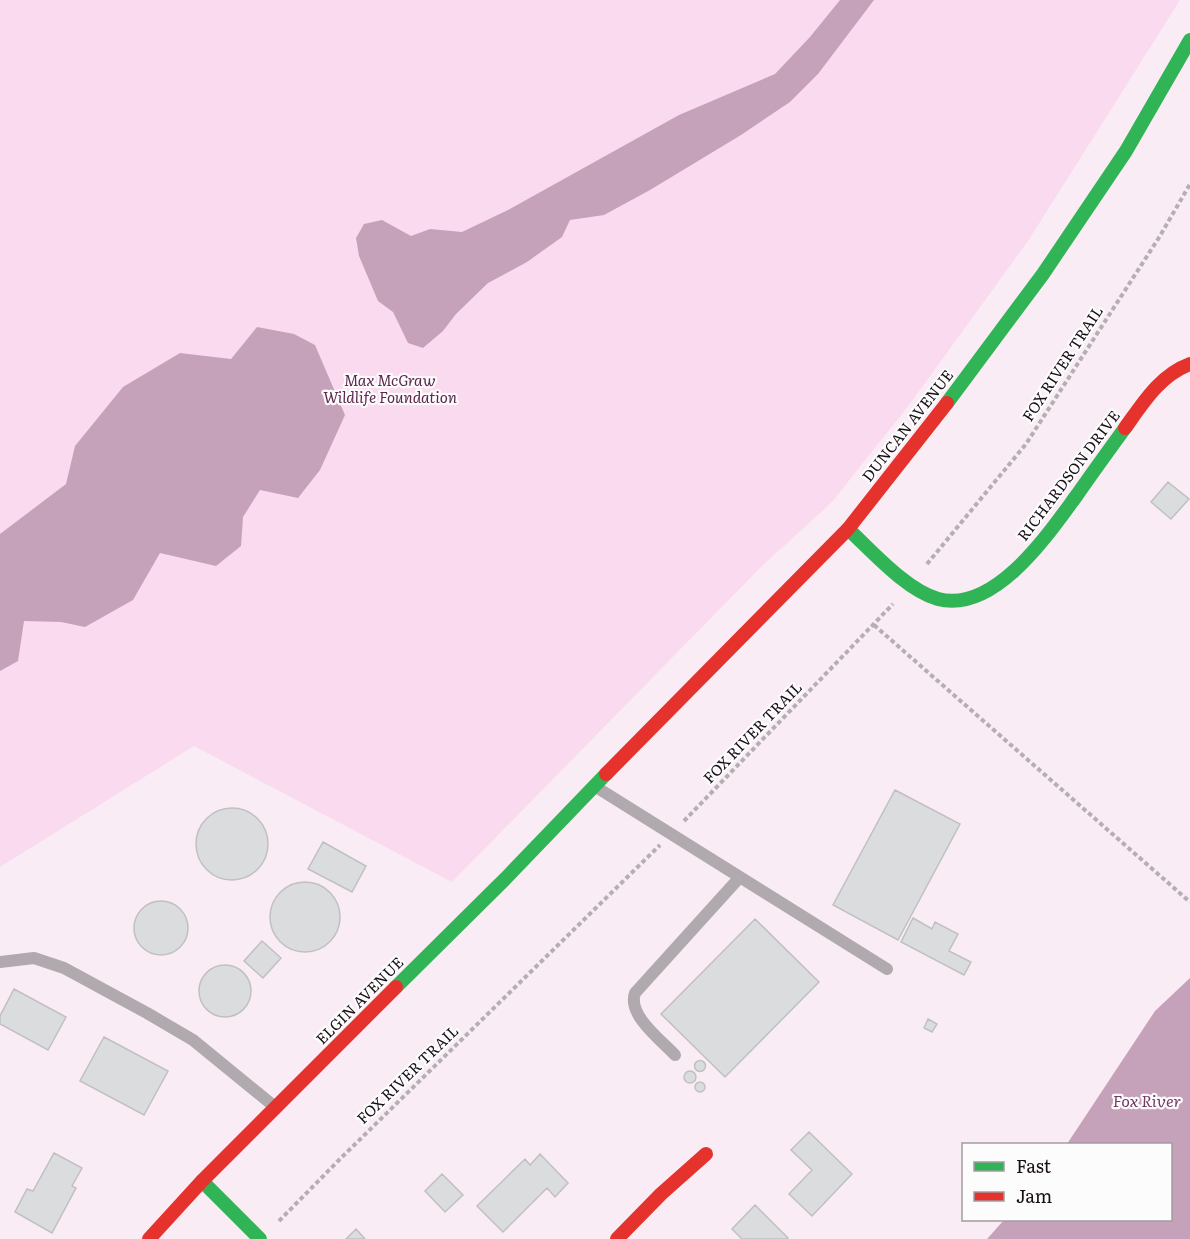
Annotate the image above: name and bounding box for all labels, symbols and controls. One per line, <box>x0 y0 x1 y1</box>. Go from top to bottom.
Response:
street label: FOX RIVER TRAIL <box>1016 301 1108 426</box>
street label: DUNCAN AVENUE <box>856 364 958 486</box>
park label: Max McGraw Wildlife Foundation <box>323 368 457 408</box>
street label: RICHARDSON DRIVE <box>1011 405 1125 545</box>
street label: FOX RIVER TRAIL <box>697 676 807 788</box>
street label: ELGIN AVENUE <box>310 951 408 1049</box>
street label: FOX RIVER TRAIL <box>351 1019 463 1129</box>
water label: Fox River <box>1113 1088 1181 1112</box>
legend <box>962 1143 1172 1221</box>
text: Fast <box>1016 1152 1052 1179</box>
text: Jam <box>1016 1182 1052 1209</box>

